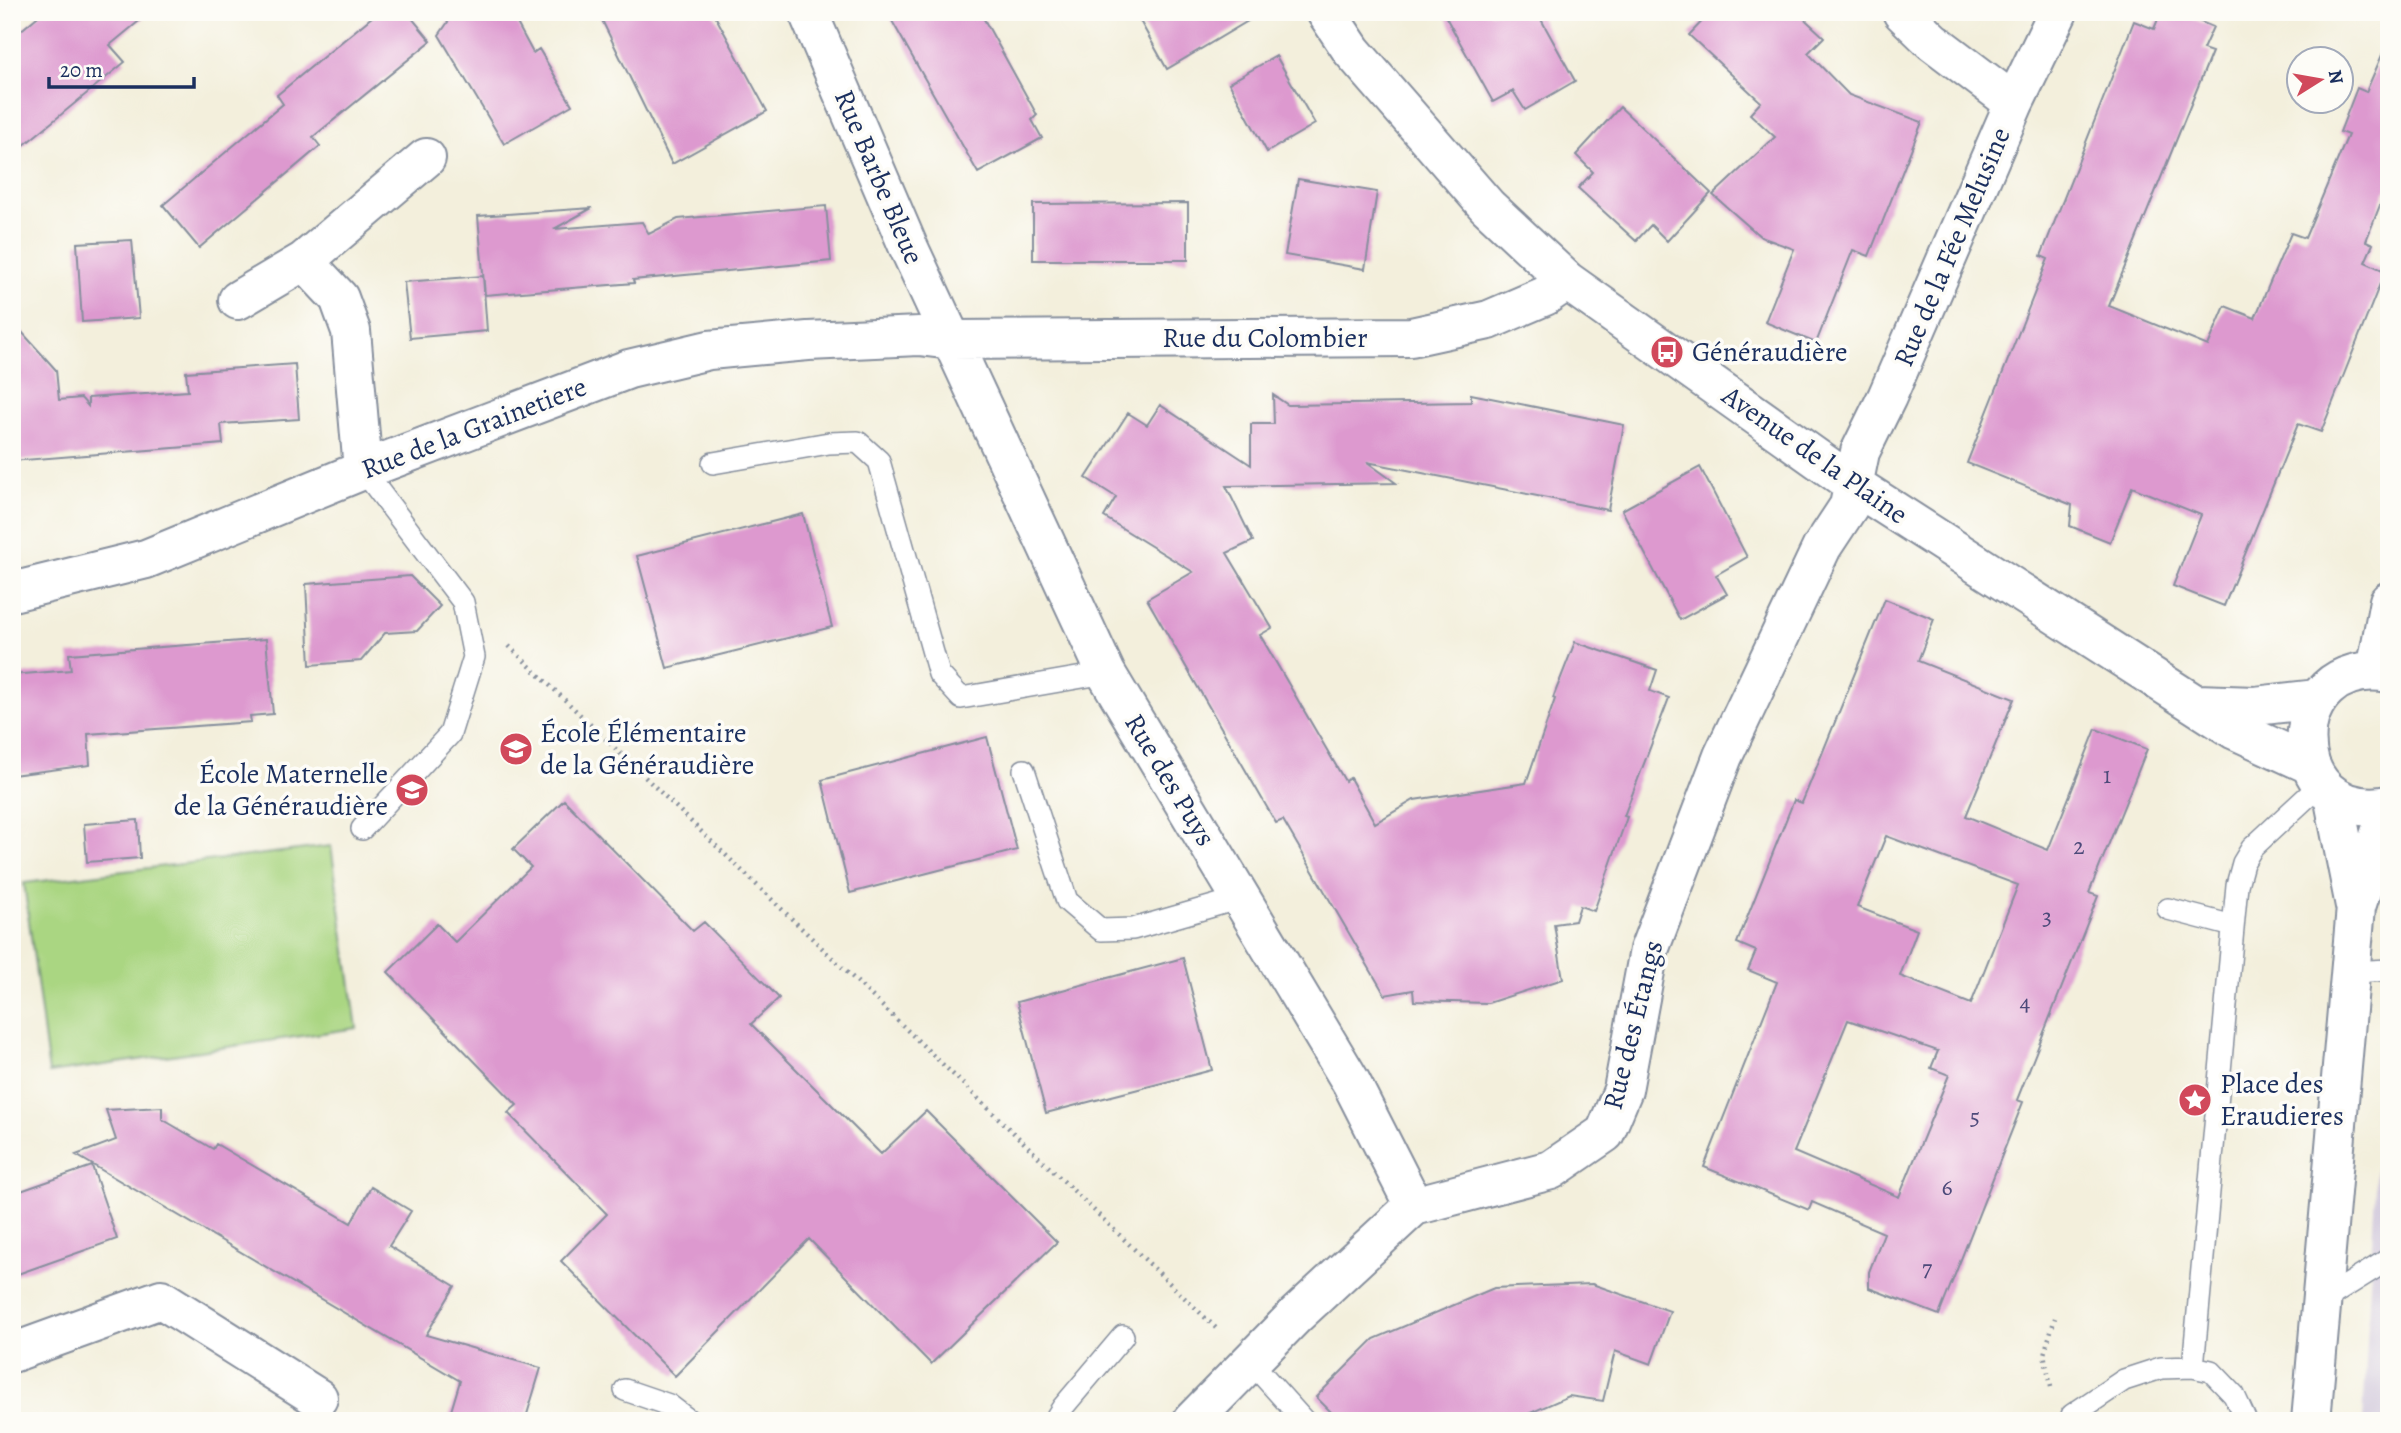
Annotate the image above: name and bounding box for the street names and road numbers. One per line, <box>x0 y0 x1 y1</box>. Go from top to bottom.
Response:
street label: Rue Barbe Bleue <box>825 84 933 270</box>
street label: Rue de la Fée Melusine <box>1884 122 2020 372</box>
street label: Rue du Colombier <box>1162 319 1368 357</box>
street label: Rue de la Grainetiere <box>356 368 592 488</box>
street label: Avenue de la Plaine <box>1714 376 1915 533</box>
street label: Rue des Puys <box>1116 707 1224 853</box>
street label: Rue des Étangs <box>1594 936 1672 1114</box>

